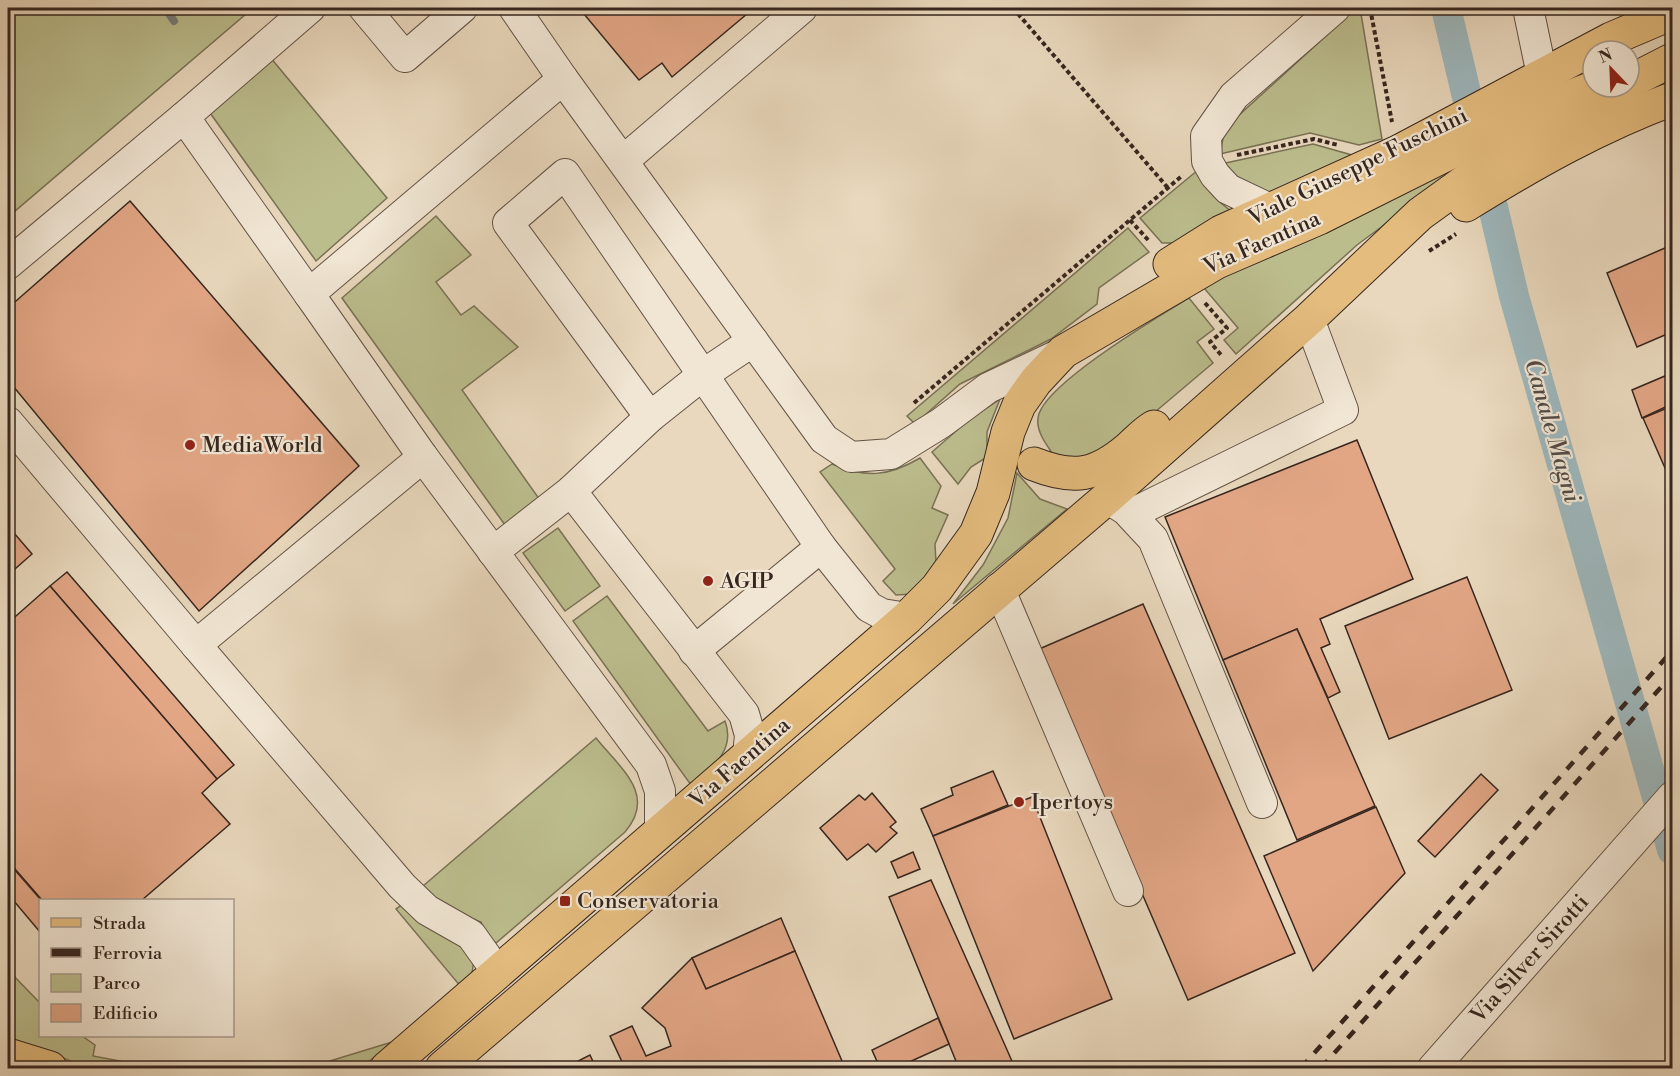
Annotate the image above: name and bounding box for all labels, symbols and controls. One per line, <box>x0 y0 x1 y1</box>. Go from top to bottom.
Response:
north arrow <box>1581 39 1641 99</box>
text: N <box>1596 44 1616 68</box>
street label: Viale Giuseppe Fuschini <box>1243 102 1472 232</box>
street label: Via Faentina <box>1198 205 1325 281</box>
water label: Canale Magni <box>1517 356 1587 507</box>
place label: MediaWorld <box>202 432 323 459</box>
marker: MediaWorld <box>183 438 197 452</box>
place label: AGIP <box>719 568 774 595</box>
marker: AGIP <box>701 574 715 588</box>
street label: Via Faentina <box>683 711 797 815</box>
place label: Ipertoys <box>1031 789 1113 816</box>
marker: Ipertoys <box>1012 795 1026 809</box>
place label: Conservatoria <box>577 888 720 915</box>
street label: Via Silver Sirotti <box>1464 889 1595 1030</box>
marker: Conservatoria <box>558 894 572 908</box>
legend <box>39 899 234 1037</box>
text: Strada <box>93 912 147 935</box>
text: Ferrovia <box>93 942 163 965</box>
text: Parco <box>93 972 140 995</box>
text: Edificio <box>93 1002 158 1025</box>

